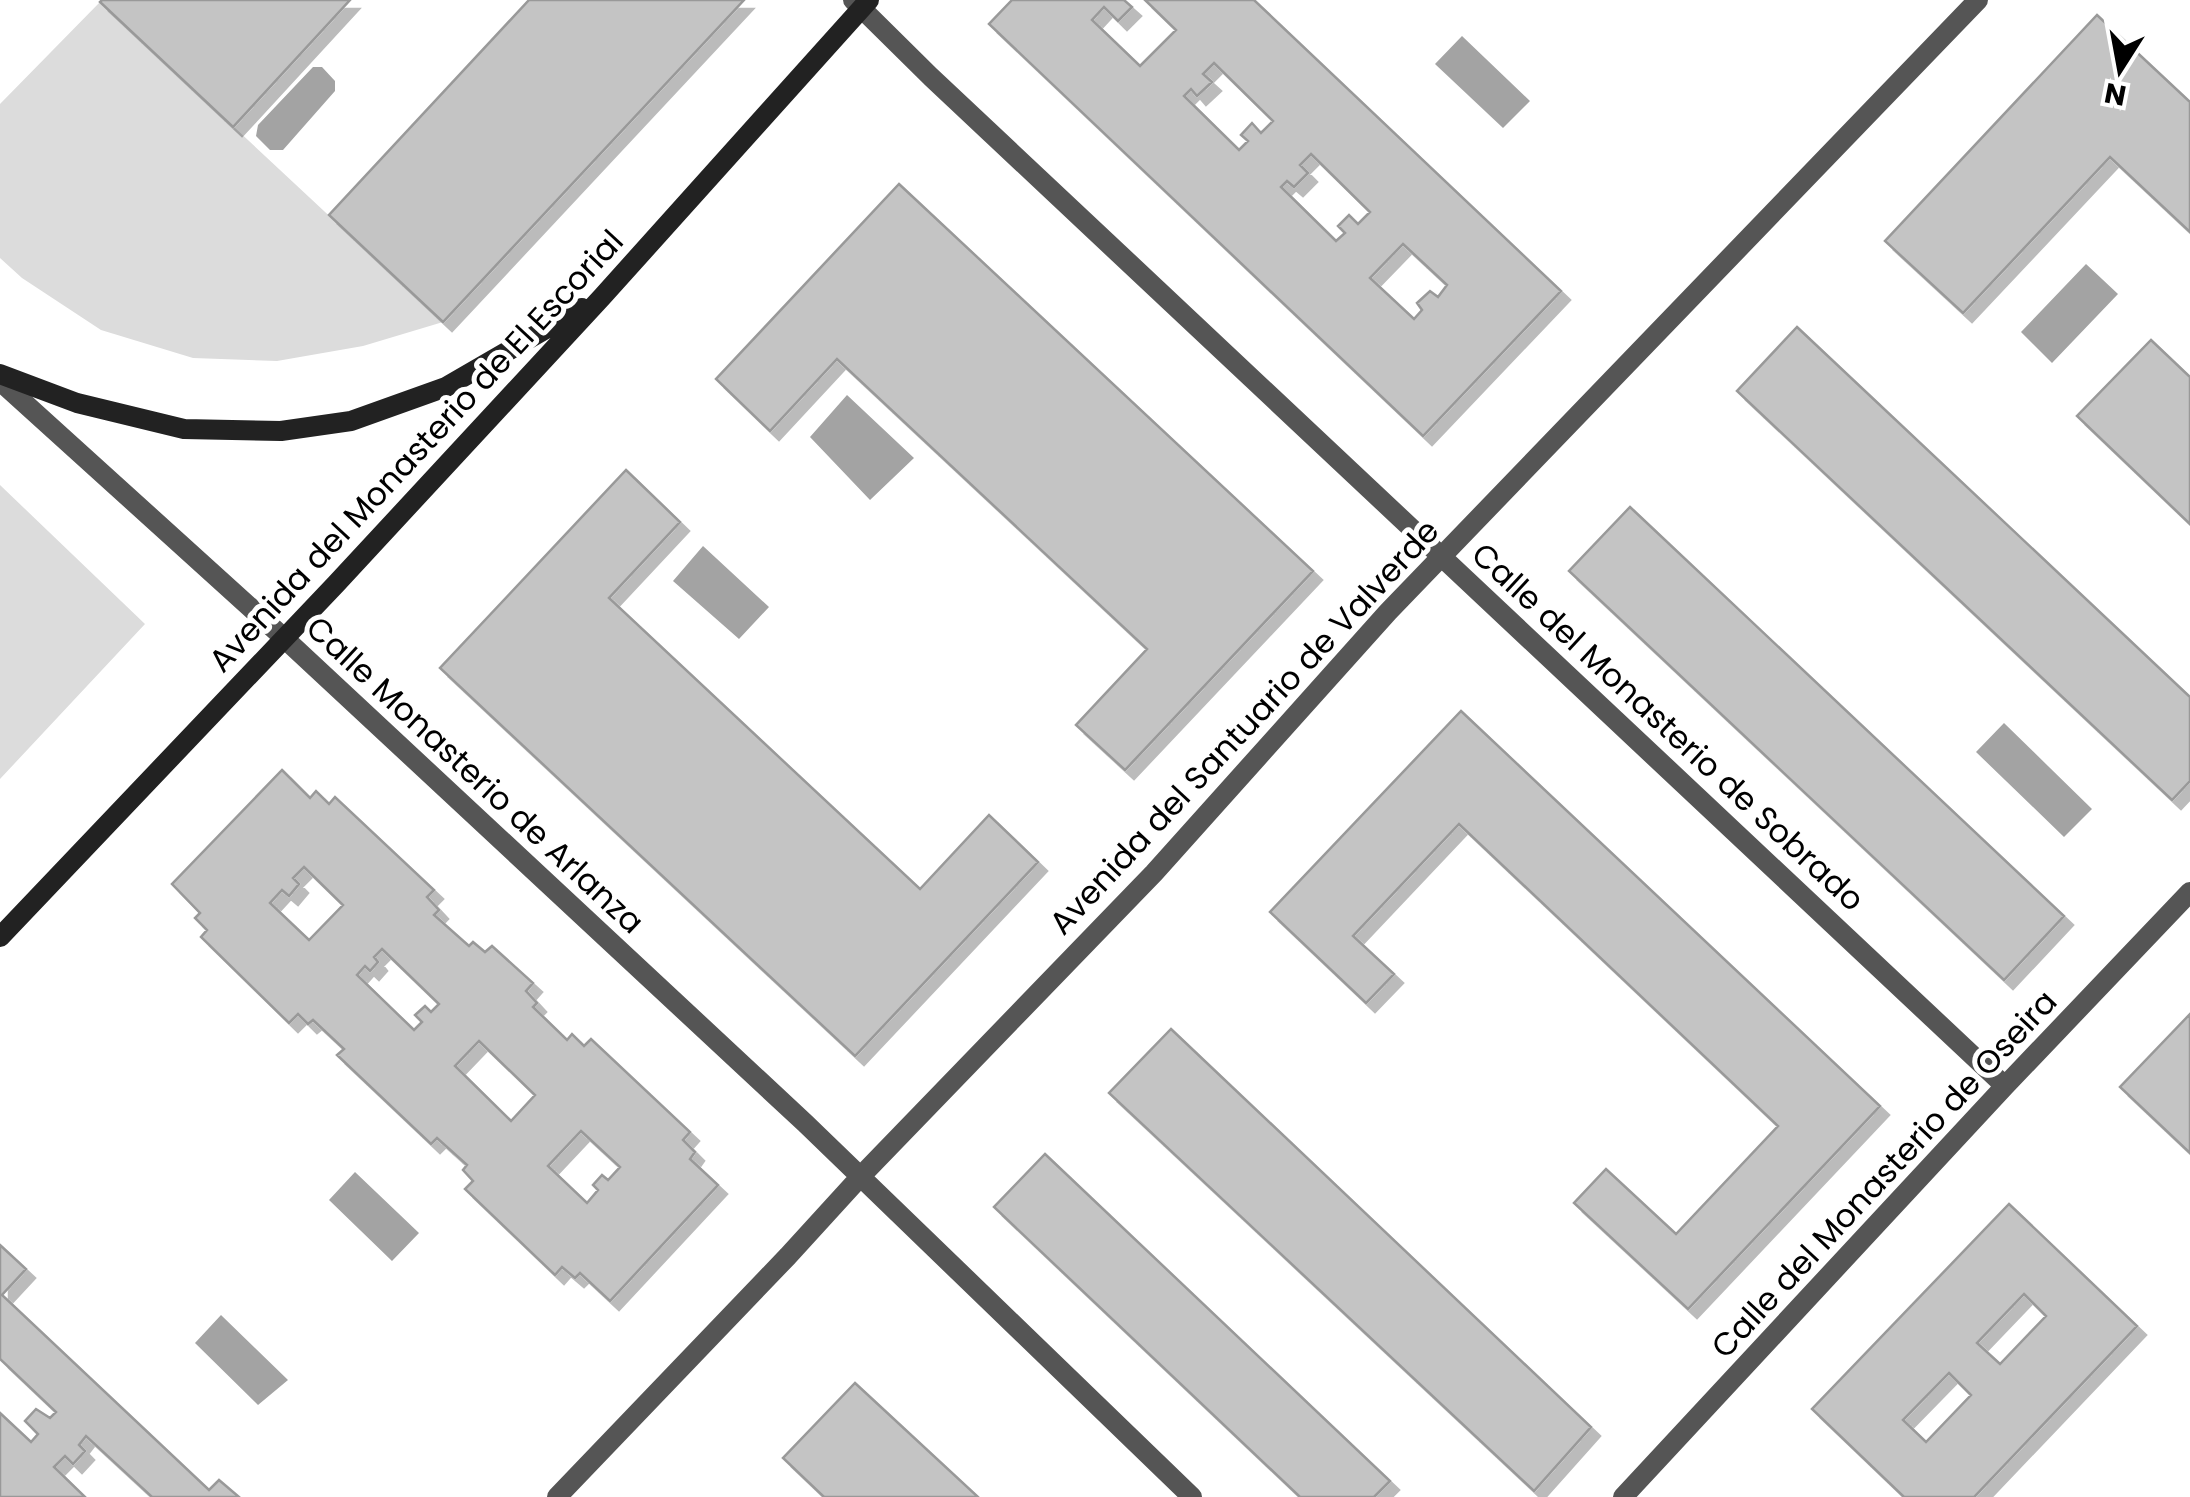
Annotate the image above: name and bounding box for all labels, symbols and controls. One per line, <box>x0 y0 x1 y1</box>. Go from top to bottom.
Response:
north arrow <box>2070 20 2170 120</box>
text: N <box>2101 73 2129 115</box>
street label: Avenida del Monasterio de El Escorial <box>198 220 633 682</box>
street label: Avenida del Santuario de Valverde <box>1039 509 1449 944</box>
street label: Calle del Monasterio de Sobrado <box>1462 532 1875 921</box>
street label: Calle Monasterio de Arlanza <box>296 606 654 944</box>
street label: Calle del Monasterio de Oseira <box>1701 980 2067 1368</box>

